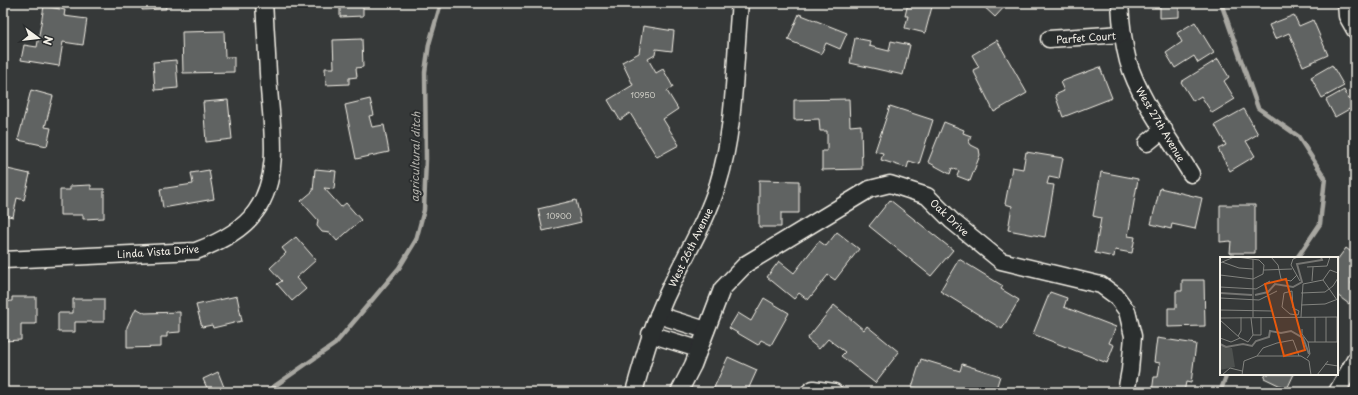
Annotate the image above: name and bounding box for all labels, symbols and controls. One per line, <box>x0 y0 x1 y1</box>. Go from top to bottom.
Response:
north arrow <box>18 18 58 58</box>
street label: Parfet Court <box>1056 27 1116 47</box>
text: N <box>39 34 57 47</box>
street label: West 27th Avenue <box>1133 84 1190 165</box>
house number: 10950 <box>631 89 656 101</box>
water label: agricultural ditch <box>406 111 424 202</box>
street label: Oak Drive <box>927 195 973 239</box>
street label: West 26th Avenue <box>664 204 716 289</box>
house number: 10900 <box>546 210 572 222</box>
street label: Linda Vista Drive <box>116 241 200 261</box>
inset map <box>1220 257 1338 375</box>

